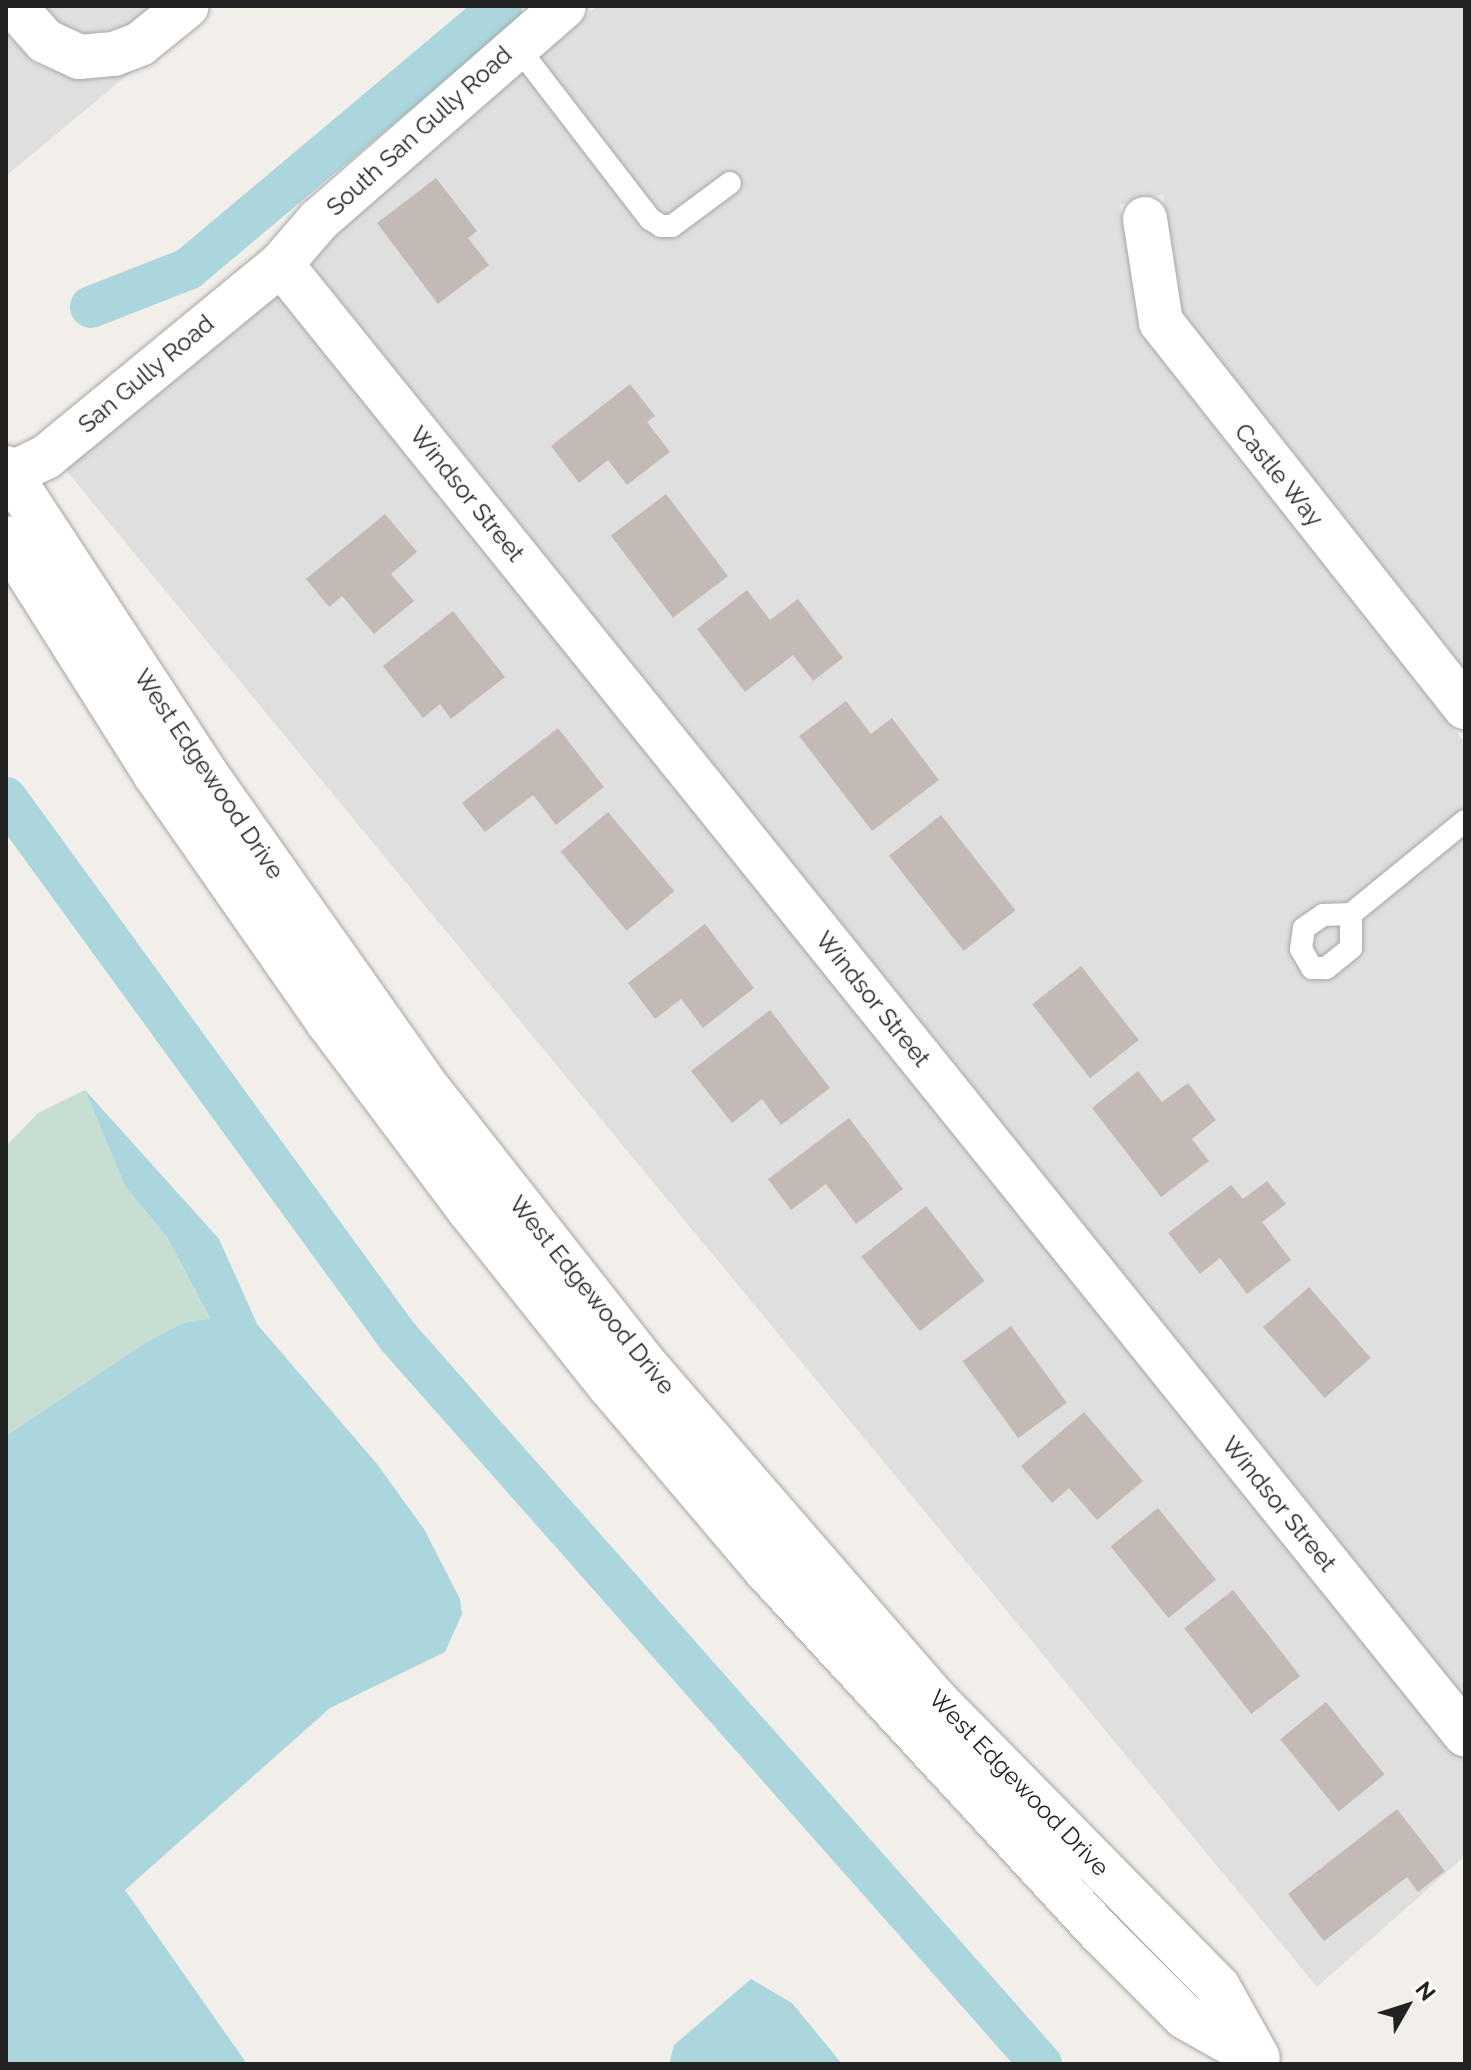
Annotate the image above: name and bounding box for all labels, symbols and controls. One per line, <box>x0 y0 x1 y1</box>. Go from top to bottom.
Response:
street label: South San Gully Road <box>320 40 518 222</box>
street label: San Gully Road <box>72 309 220 439</box>
street label: Castle Way <box>1228 417 1330 533</box>
street label: Windsor Street <box>404 420 530 568</box>
street label: West Edgewood Drive <box>128 664 290 884</box>
street label: Windsor Street <box>810 925 936 1073</box>
street label: West Edgewood Drive <box>503 1190 681 1400</box>
street label: Windsor Street <box>1216 1430 1342 1578</box>
street label: West Edgewood Drive <box>923 1684 1115 1882</box>
north arrow <box>1367 1966 1447 2046</box>
text: N <box>1410 1976 1441 2006</box>

